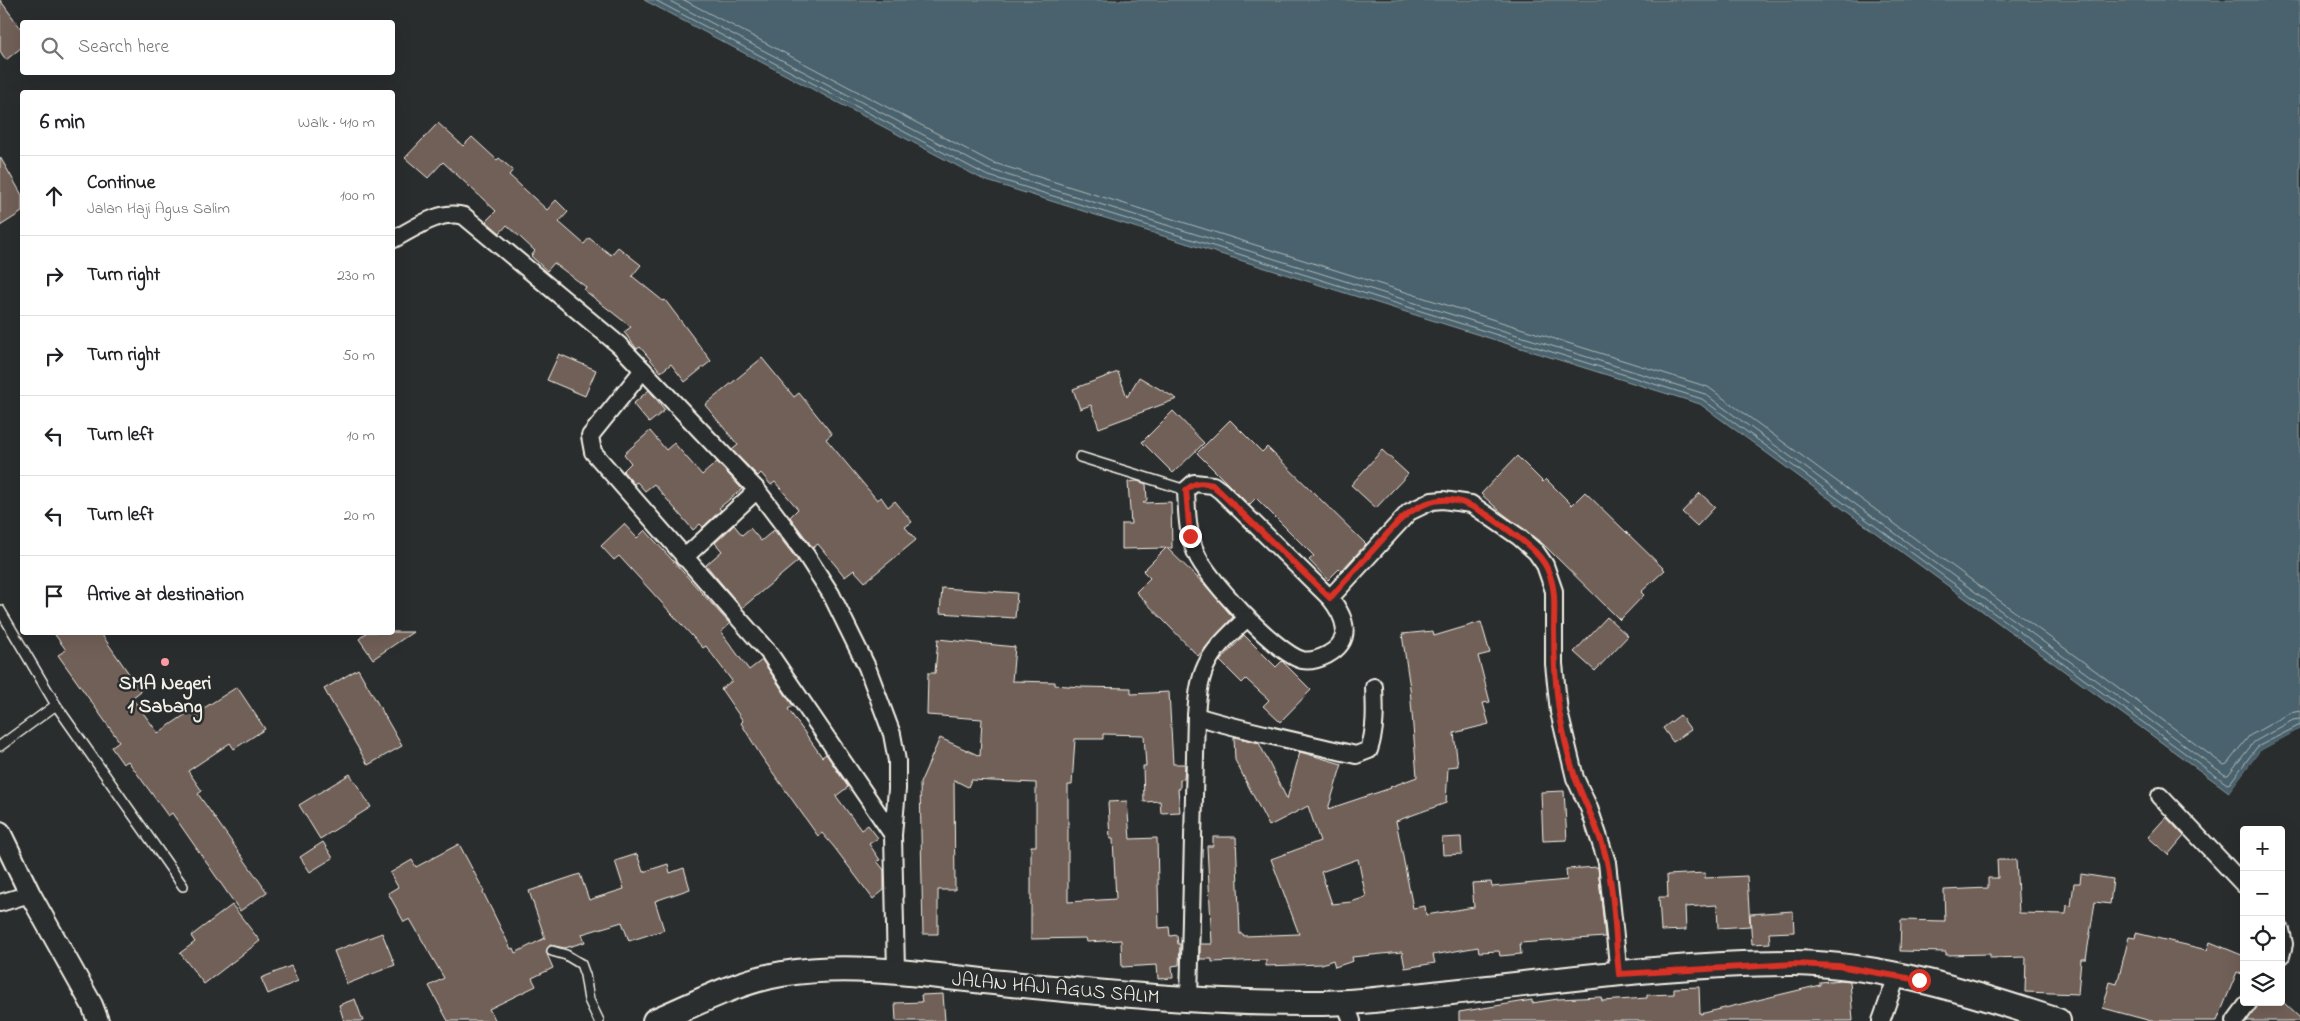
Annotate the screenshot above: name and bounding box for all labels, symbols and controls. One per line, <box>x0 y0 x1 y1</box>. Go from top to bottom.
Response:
search box <box>20 20 395 75</box>
icon: search <box>38 34 66 62</box>
text: Search here <box>78 34 169 61</box>
text: 6 min <box>40 108 85 138</box>
text: Walk · 410 m <box>298 111 375 135</box>
text: Continue <box>87 170 155 197</box>
icon: ahead <box>40 182 68 210</box>
text: 100 m <box>340 184 375 208</box>
text: Jalan Haji Agus Salim <box>87 197 230 221</box>
icon: right <box>40 262 68 290</box>
text: Turn right <box>87 262 160 289</box>
text: 230 m <box>337 264 375 288</box>
icon: right <box>40 342 68 370</box>
text: Turn right <box>87 342 160 369</box>
text: 50 m <box>343 344 375 368</box>
icon: left <box>40 422 68 450</box>
text: Turn left <box>87 422 154 449</box>
text: 10 m <box>347 424 375 448</box>
icon: left <box>40 502 68 530</box>
text: Turn left <box>87 502 154 529</box>
text: 20 m <box>344 504 375 528</box>
route end <box>1179 525 1202 548</box>
icon: arrive <box>40 582 68 610</box>
text: Arrive at destination <box>87 582 244 609</box>
marker: SMA Negeri 1 Sabang <box>159 656 171 668</box>
place label: SMA Negeri 1 Sabang <box>119 670 212 723</box>
map controls <box>2240 826 2285 1006</box>
button: + <box>2240 826 2285 871</box>
button: − <box>2240 871 2285 916</box>
button: locate <box>2240 916 2285 961</box>
button: layers <box>2240 961 2285 1006</box>
street label: JALAN HAJI AGUS SALIM <box>951 966 1161 1013</box>
route start <box>1908 969 1931 992</box>

